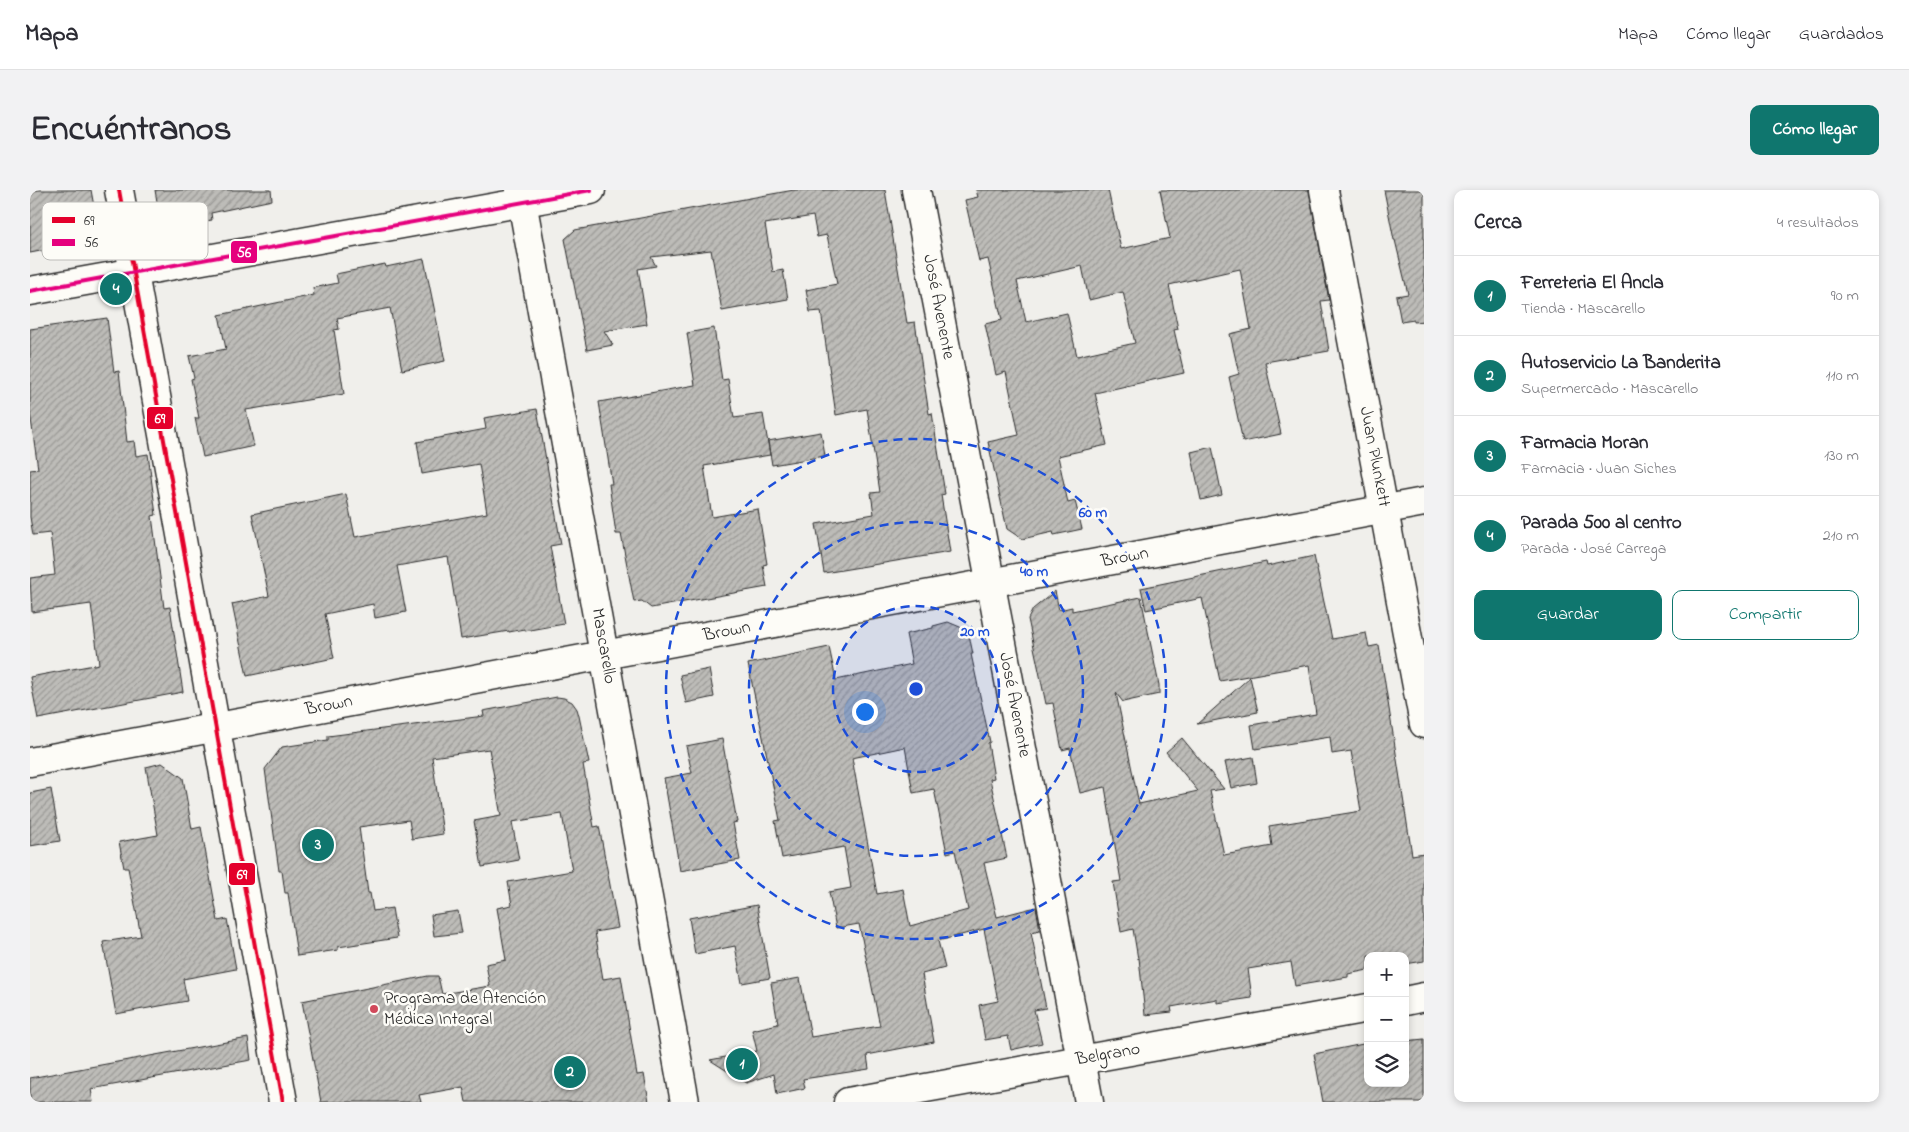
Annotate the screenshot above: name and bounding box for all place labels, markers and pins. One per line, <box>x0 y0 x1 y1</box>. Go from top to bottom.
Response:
pin: 4 <box>100 270 132 308</box>
centre of rings <box>907 680 925 698</box>
pin: 3 <box>302 826 334 864</box>
place label: Programa de Atención Médica Integral <box>384 986 546 1034</box>
marker: Programa de Atención Médica Integral <box>368 1003 380 1015</box>
pin: 1 <box>726 1045 758 1083</box>
pin: 2 <box>554 1053 586 1091</box>

